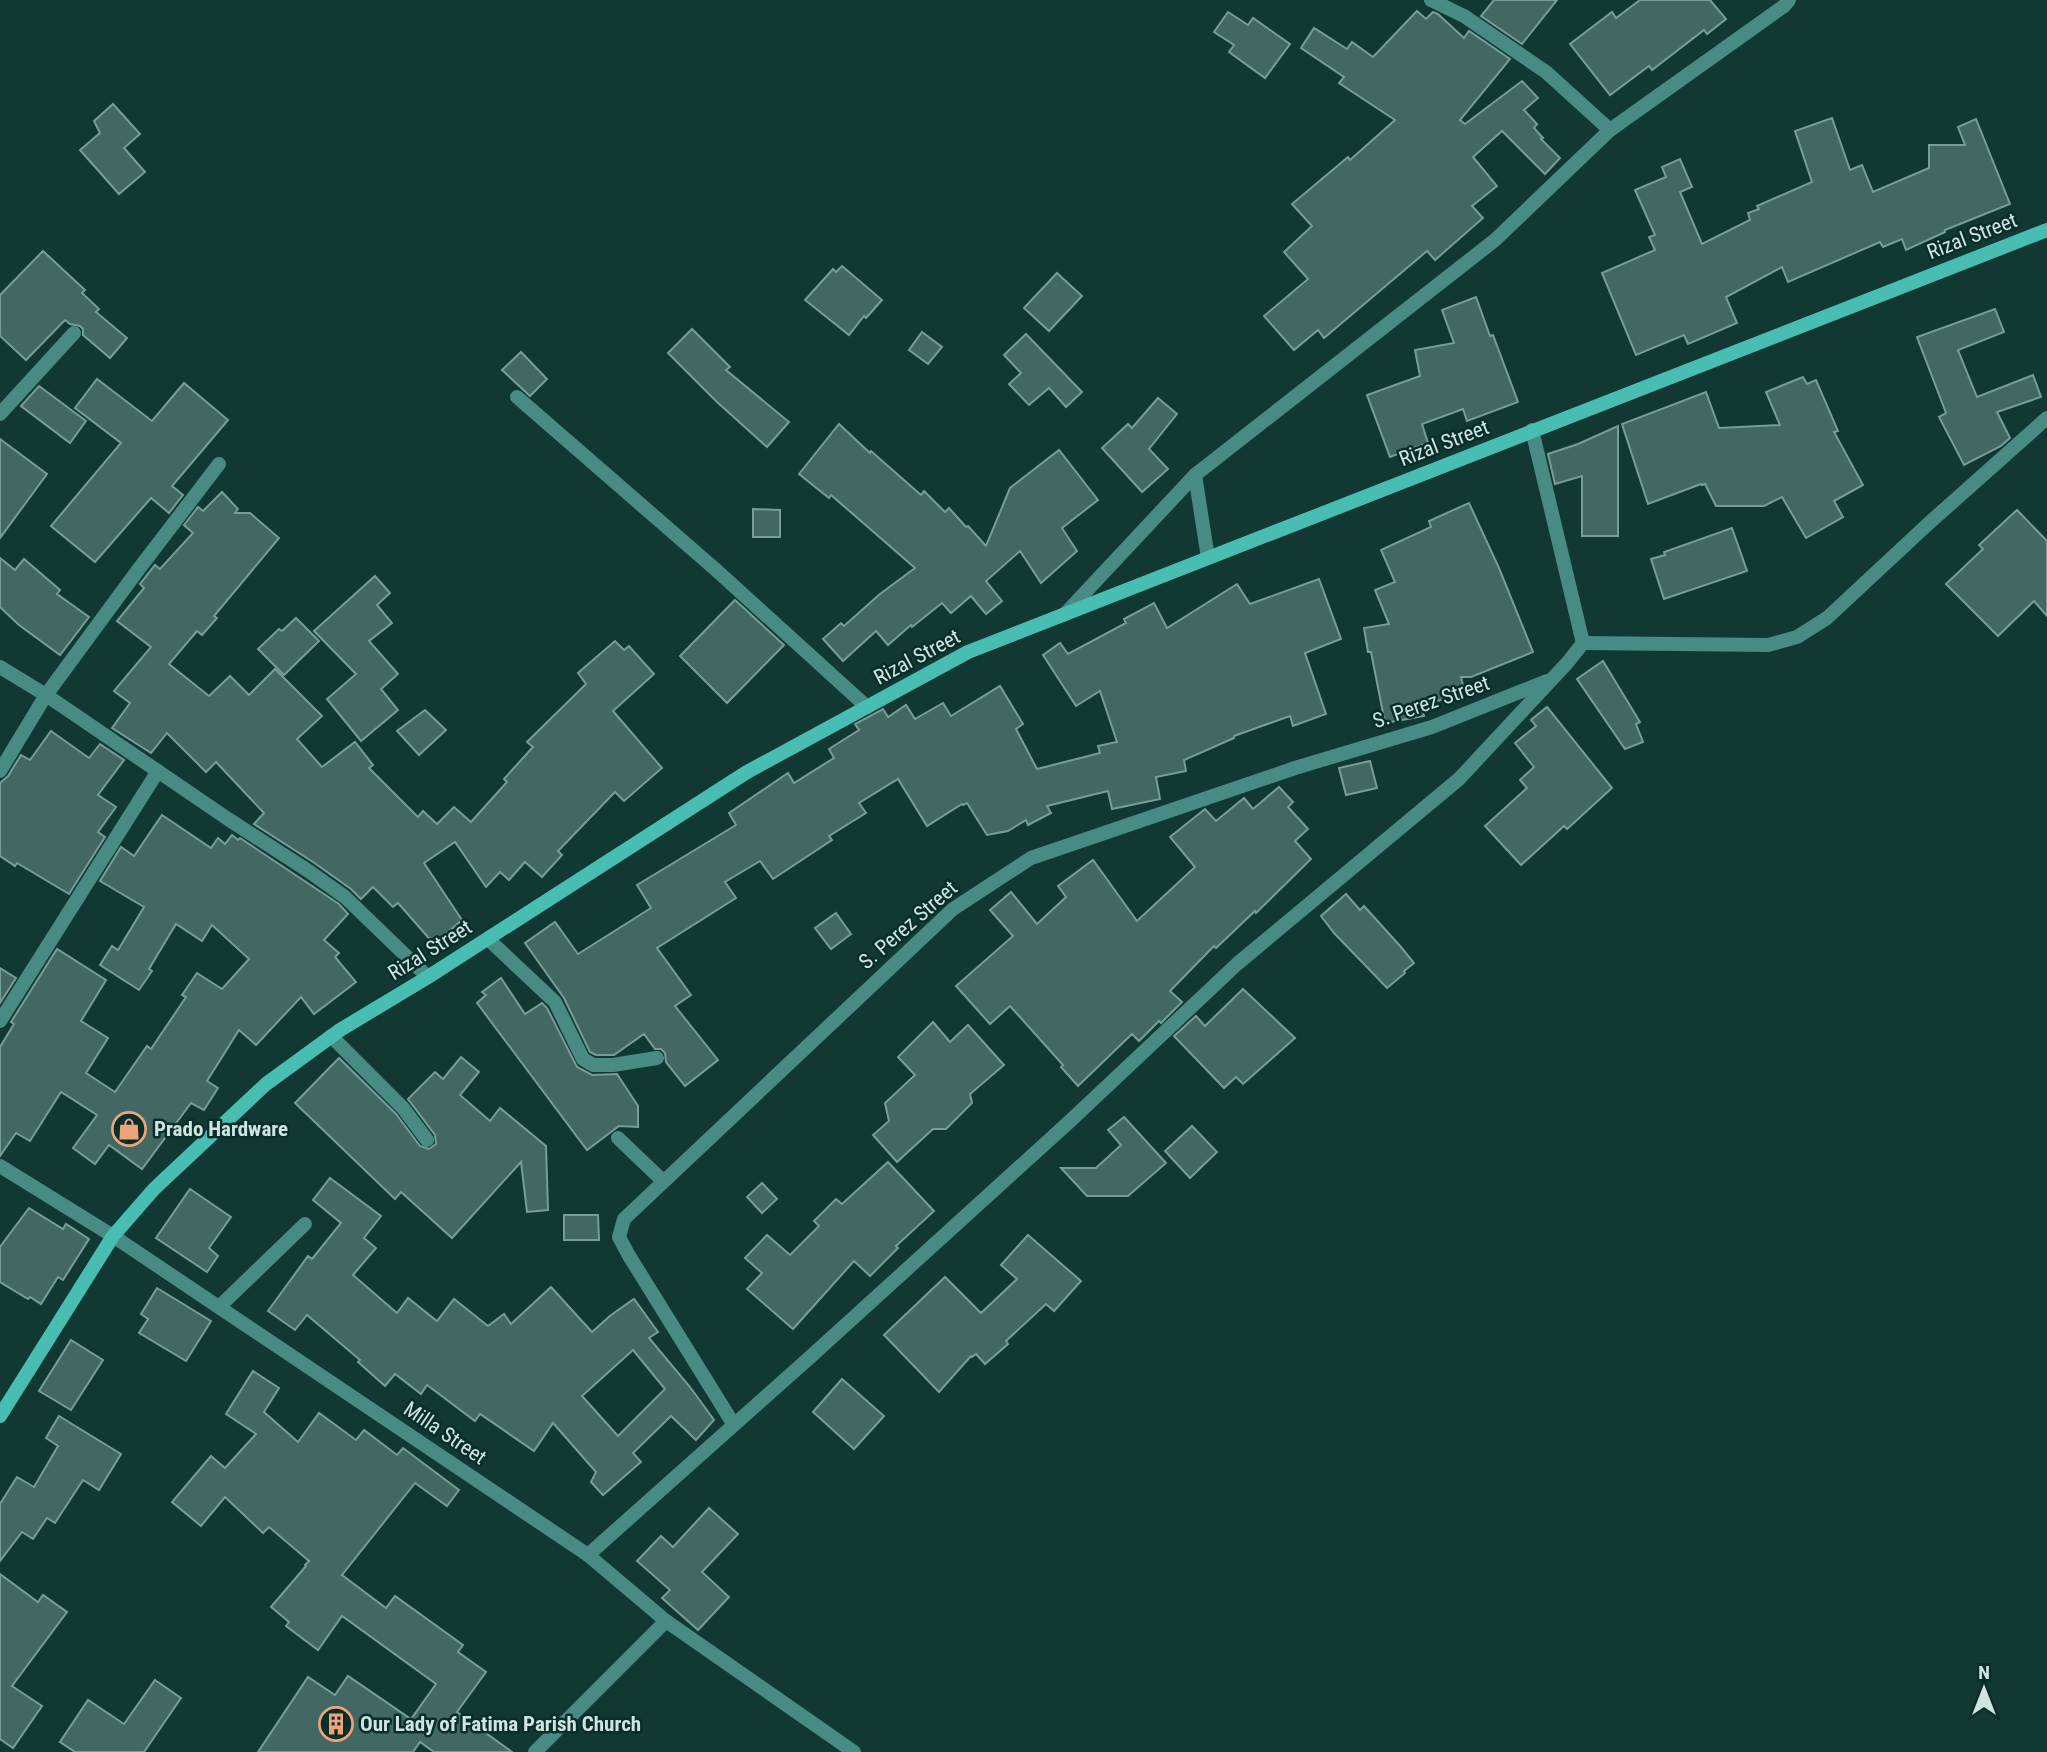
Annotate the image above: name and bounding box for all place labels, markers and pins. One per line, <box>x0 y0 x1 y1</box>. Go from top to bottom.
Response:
shop icon: Prado Hardware <box>110 1110 148 1148</box>
place label: Prado Hardware <box>154 1117 288 1141</box>
building icon: Our Lady of Fatima Parish Church <box>317 1705 355 1743</box>
place label: Our Lady of Fatima Parish Church <box>360 1712 641 1736</box>

